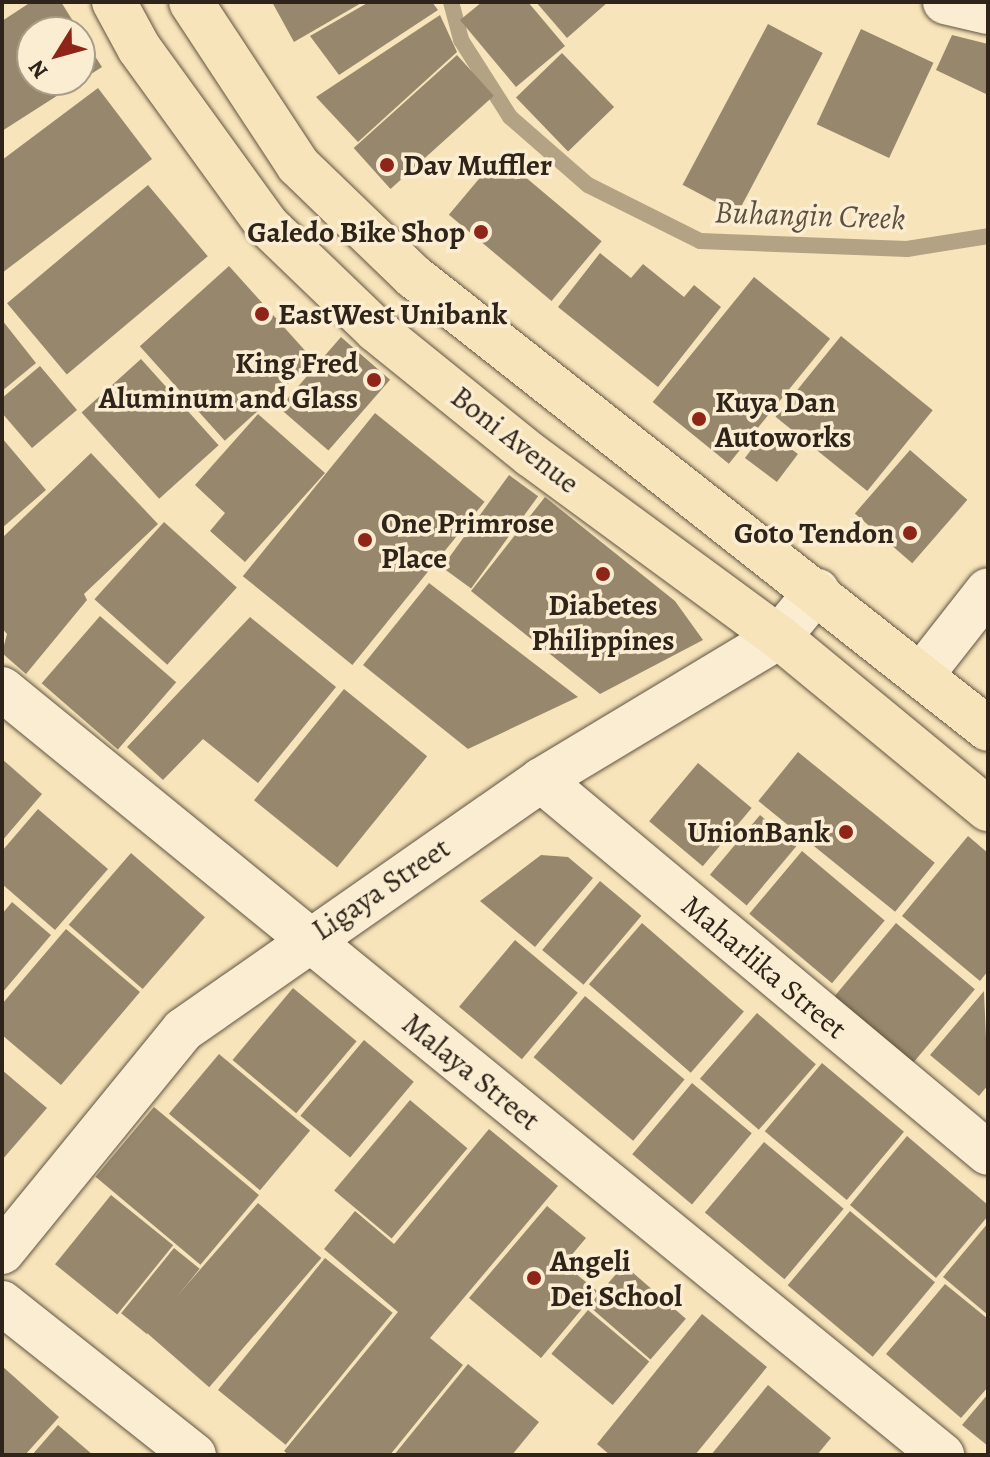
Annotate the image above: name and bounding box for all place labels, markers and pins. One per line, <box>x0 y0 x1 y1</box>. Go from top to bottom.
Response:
place label: Dav Muffler <box>403 147 552 183</box>
marker: Dav Muffler <box>378 156 396 174</box>
place label: Galedo Bike Shop <box>247 214 465 250</box>
marker: Galedo Bike Shop <box>472 223 490 241</box>
place label: EastWest Unibank <box>278 296 507 332</box>
marker: EastWest Unibank <box>253 305 271 323</box>
place label: King Fred Aluminum and Glass <box>99 345 358 416</box>
marker: King Fred Aluminum and Glass <box>365 371 383 389</box>
place label: Kuya Dan Autoworks <box>715 384 852 454</box>
marker: Kuya Dan Autoworks <box>690 410 708 428</box>
place label: One Primrose Place <box>381 505 554 576</box>
place label: Goto Tendon <box>734 515 894 551</box>
marker: Goto Tendon <box>901 524 919 542</box>
marker: One Primrose Place <box>356 531 374 549</box>
marker: Diabetes Philippines <box>594 565 612 583</box>
place label: Diabetes Philippines <box>532 587 674 658</box>
place label: UnionBank <box>688 814 830 850</box>
marker: UnionBank <box>837 823 855 841</box>
place label: Angeli Dei School <box>550 1243 682 1314</box>
marker: Angeli Dei School <box>525 1269 543 1287</box>

